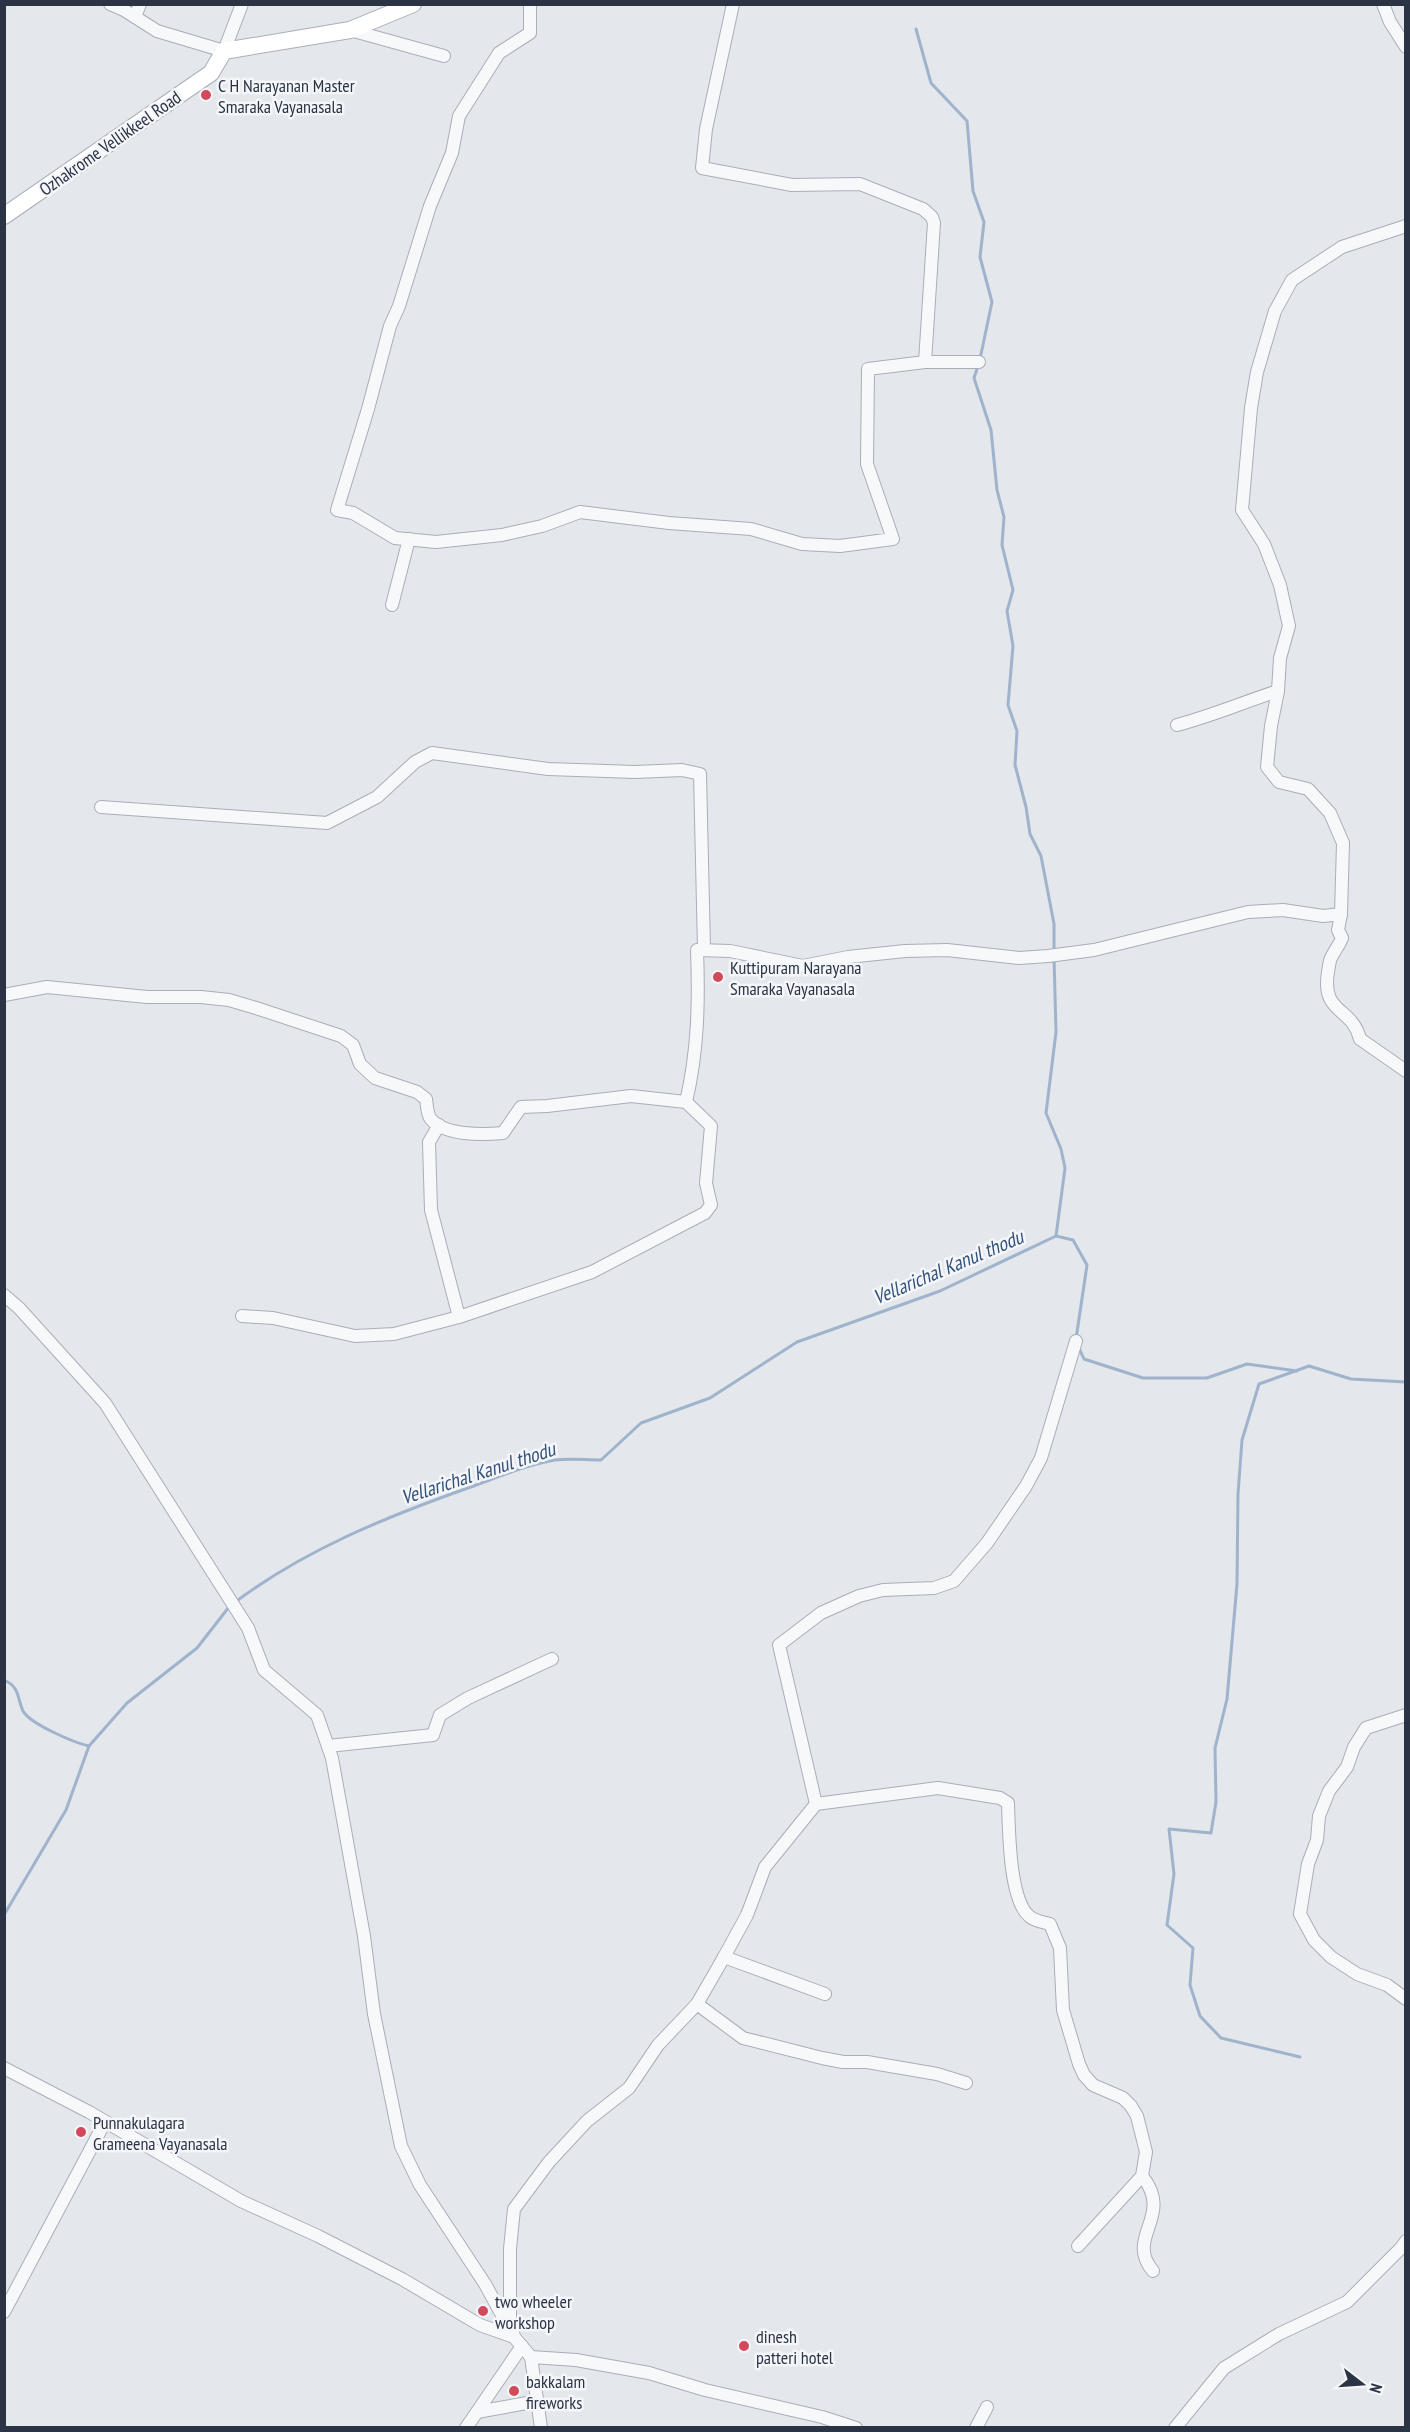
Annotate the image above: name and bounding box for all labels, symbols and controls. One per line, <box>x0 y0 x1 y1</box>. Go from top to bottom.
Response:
place label: C H Narayanan Master Smaraka Vayanasala <box>218 74 355 118</box>
street label: Ozhakrome Vellikkeel Road <box>35 85 185 201</box>
marker: C H Narayanan Master Smaraka Vayanasala <box>199 88 213 102</box>
place label: Kuttipuram Narayana Smaraka Vayanasala <box>730 956 862 1000</box>
marker: Kuttipuram Narayana Smaraka Vayanasala <box>711 970 725 984</box>
water label: Vellarichal Kanul thodu <box>869 1223 1028 1310</box>
water label: Vellarichal Kanul thodu <box>398 1435 560 1510</box>
place label: Punnakulagara Grameena Vayanasala <box>93 2111 227 2155</box>
marker: Punnakulagara Grameena Vayanasala <box>74 2125 88 2139</box>
place label: two wheeler workshop <box>495 2290 572 2334</box>
marker: two wheeler workshop <box>476 2304 490 2318</box>
place label: dinesh patteri hotel <box>756 2325 834 2369</box>
marker: dinesh patteri hotel <box>737 2339 751 2353</box>
north arrow <box>1332 2354 1392 2414</box>
place label: bakkalam fireworks <box>526 2370 585 2414</box>
text: N <box>1366 2381 1387 2395</box>
marker: bakkalam fireworks <box>507 2384 521 2398</box>

